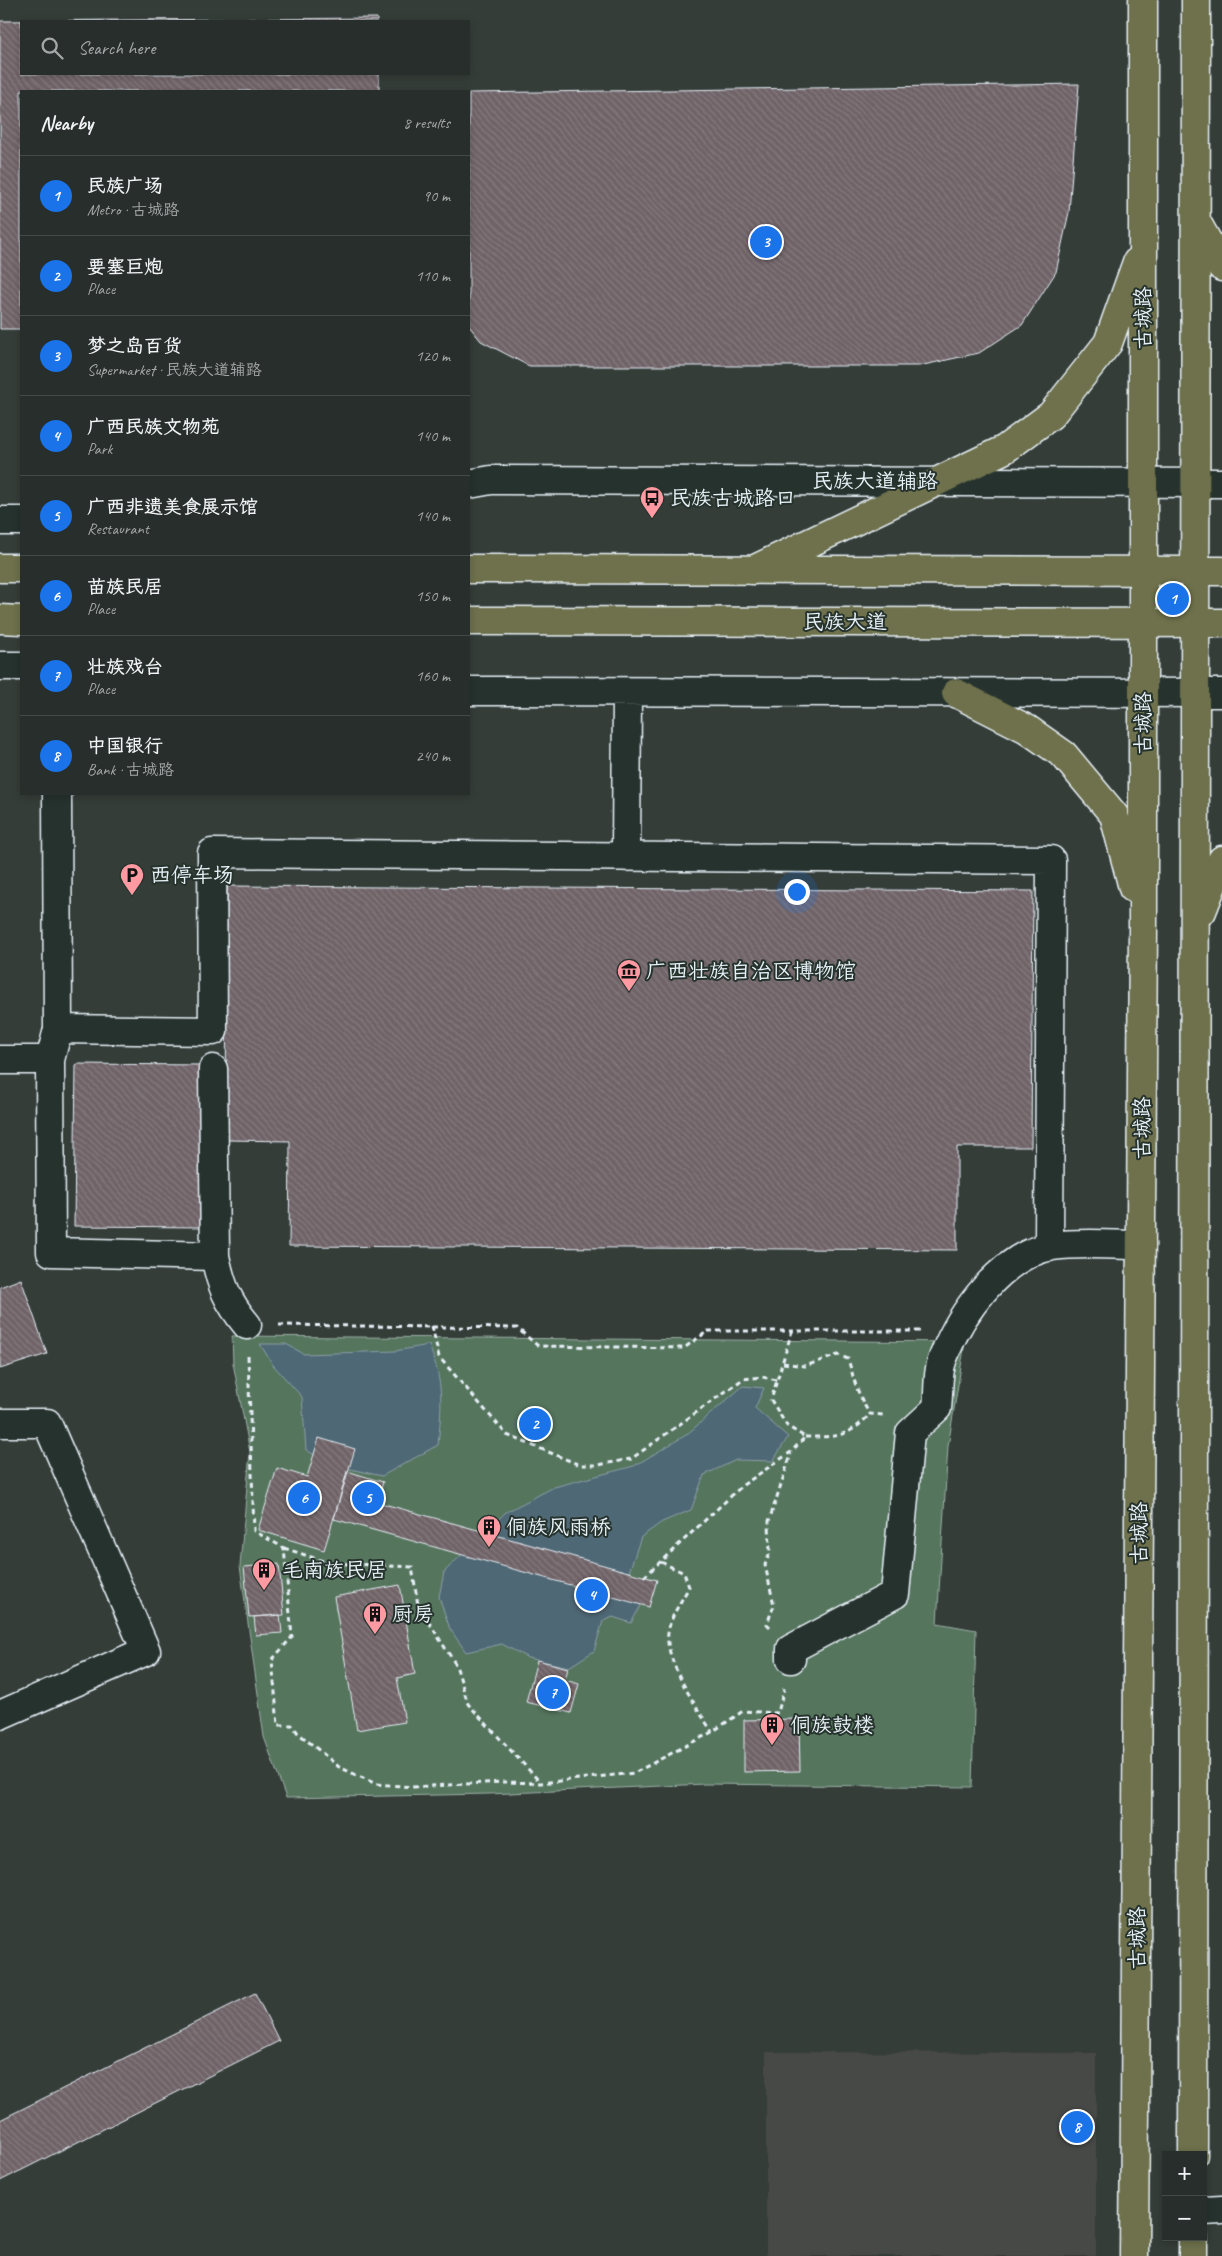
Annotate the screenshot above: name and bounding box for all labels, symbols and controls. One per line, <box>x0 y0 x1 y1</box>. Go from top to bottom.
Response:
search box <box>20 20 470 75</box>
icon: search <box>38 34 66 62</box>
text: Search here <box>78 36 155 60</box>
text: Nearby <box>40 110 93 136</box>
text: 8 results <box>403 113 450 133</box>
text: 民族广场 <box>87 174 163 198</box>
text: 1 <box>52 186 60 206</box>
text: 90 m <box>423 186 450 206</box>
text: Metro · 古城路 <box>87 200 179 220</box>
pin: 3 <box>750 223 782 261</box>
text: 要塞巨炮 <box>87 255 163 279</box>
text: 2 <box>52 266 60 286</box>
text: 110 m <box>416 266 450 286</box>
text: Place <box>87 279 115 299</box>
street label: 古城路 <box>1130 287 1156 350</box>
text: 梦之岛百货 <box>87 334 182 358</box>
text: 3 <box>52 346 60 366</box>
text: 120 m <box>416 346 450 366</box>
text: Supermarket · 民族大道辅路 <box>87 360 262 380</box>
text: 广西民族文物苑 <box>87 415 220 439</box>
text: 4 <box>52 426 60 446</box>
text: 140 m <box>416 426 450 446</box>
text: Park <box>87 439 112 459</box>
street label: 民族大道辅路 <box>812 468 938 494</box>
bus stop icon: 民族古城路口 <box>639 485 665 519</box>
place label: 民族古城路口 <box>670 485 796 511</box>
text: 广西非遗美食展示馆 <box>87 495 258 519</box>
text: 5 <box>53 506 59 526</box>
text: 140 m <box>416 506 450 526</box>
text: Restaurant <box>87 519 149 539</box>
text: 苗族民居 <box>87 575 163 599</box>
pin: 1 <box>1157 580 1189 618</box>
text: 6 <box>52 586 60 606</box>
text: 150 m <box>416 586 450 606</box>
text: Place <box>87 599 115 619</box>
street label: 民族大道 <box>803 609 887 635</box>
text: 壮族戏台 <box>87 655 163 679</box>
text: 7 <box>52 666 60 686</box>
text: 160 m <box>416 666 450 686</box>
text: Place <box>87 679 115 699</box>
street label: 古城路 <box>1130 692 1156 755</box>
text: 中国银行 <box>87 734 163 758</box>
text: 8 <box>52 746 60 766</box>
text: 240 m <box>416 746 450 766</box>
text: Bank · 古城路 <box>87 760 174 780</box>
parking icon: 西停车场 <box>119 862 145 896</box>
place label: 西停车场 <box>150 862 234 888</box>
your location <box>784 879 810 905</box>
museum icon: 广西壮族自治区博物馆 <box>616 958 642 992</box>
place label: 广西壮族自治区博物馆 <box>646 958 856 984</box>
street label: 古城路 <box>1129 1097 1155 1160</box>
pin: 2 <box>519 1405 551 1443</box>
pin: 6 <box>288 1479 320 1517</box>
pin: 5 <box>352 1479 384 1517</box>
street label: 古城路 <box>1126 1502 1152 1565</box>
building icon: 侗族风雨桥 <box>476 1514 502 1548</box>
place label: 侗族风雨桥 <box>506 1514 611 1540</box>
building icon: 毛南族民居 <box>251 1557 277 1591</box>
place label: 毛南族民居 <box>282 1557 387 1583</box>
pin: 4 <box>576 1576 608 1614</box>
building icon: 厨房 <box>362 1601 388 1635</box>
place label: 厨房 <box>392 1601 434 1627</box>
pin: 7 <box>537 1674 569 1712</box>
building icon: 侗族鼓楼 <box>759 1712 785 1746</box>
place label: 侗族鼓楼 <box>790 1712 874 1738</box>
street label: 古城路 <box>1124 1907 1150 1970</box>
pin: 8 <box>1061 2108 1093 2146</box>
map controls <box>1162 2151 1207 2241</box>
button: + <box>1162 2151 1207 2196</box>
button: − <box>1162 2196 1207 2241</box>

